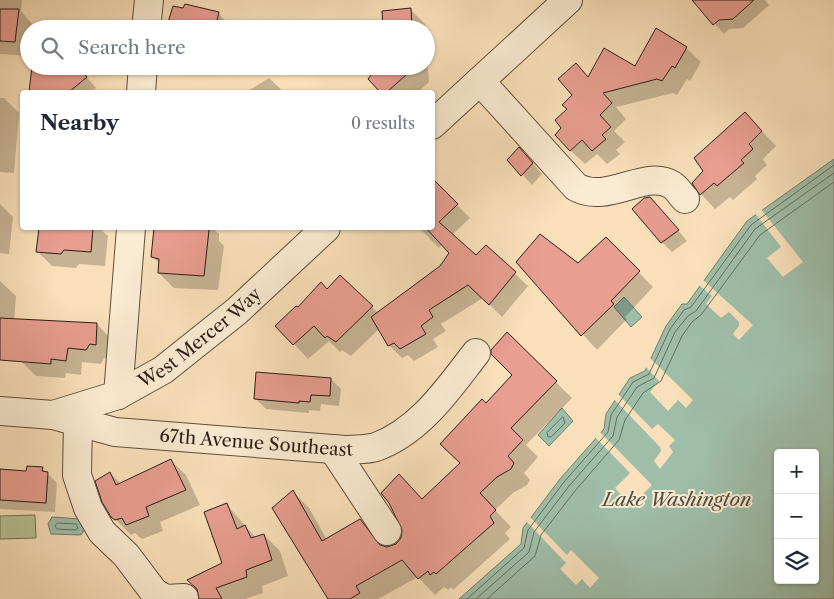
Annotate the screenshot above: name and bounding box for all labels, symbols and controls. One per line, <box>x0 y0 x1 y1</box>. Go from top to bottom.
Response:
search box <box>20 20 435 75</box>
icon: search <box>38 34 66 62</box>
text: Search here <box>78 36 186 59</box>
text: Nearby <box>40 110 119 135</box>
text: 0 results <box>351 113 415 133</box>
street label: West Mercer Way <box>133 282 267 393</box>
street label: 67th Avenue Southeast <box>159 425 354 461</box>
map controls <box>774 449 819 584</box>
button: + <box>774 449 819 494</box>
water label: Lake Washington <box>601 488 751 511</box>
button: − <box>774 494 819 539</box>
button: layers <box>774 539 819 584</box>

